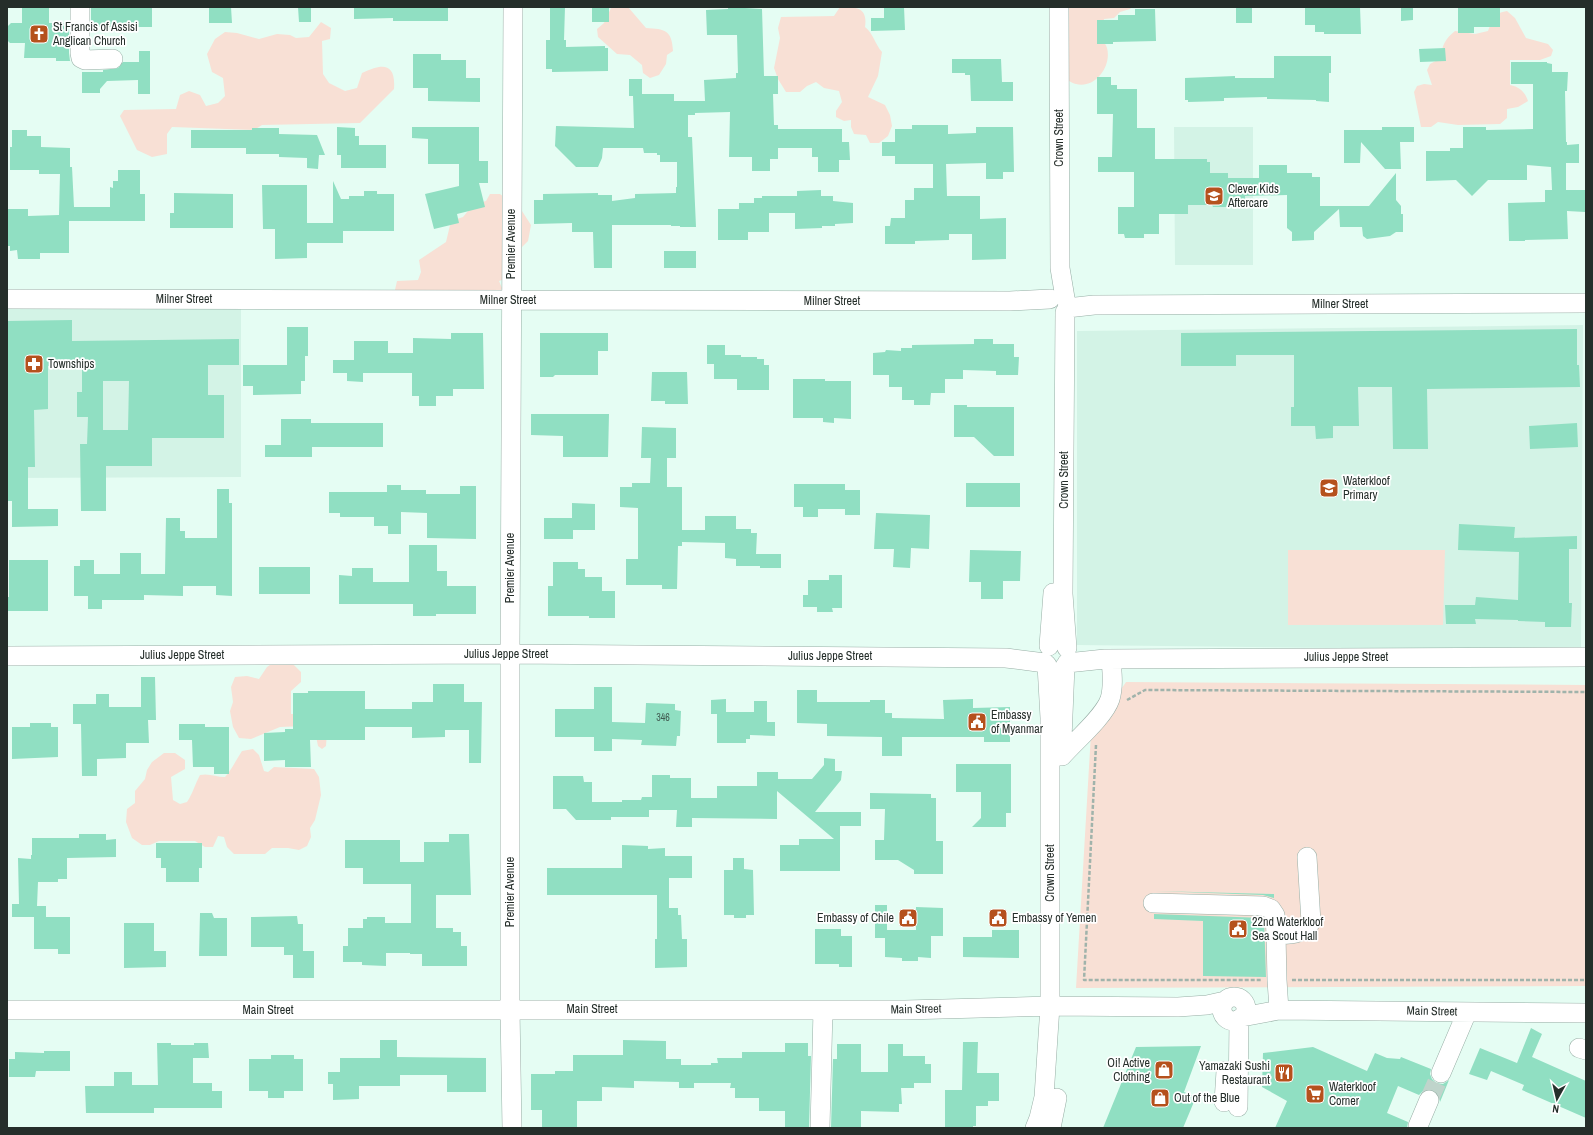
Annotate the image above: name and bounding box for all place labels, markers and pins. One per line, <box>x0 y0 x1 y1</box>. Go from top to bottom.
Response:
place label: St Francis of Assisi Anglican Church <box>52 19 138 49</box>
church icon: St Francis of Assisi Anglican Church <box>28 23 50 45</box>
place label: Clever Kids Aftercare <box>1227 181 1279 211</box>
school or university icon: Clever Kids Aftercare <box>1203 185 1225 207</box>
pharmacy icon: Townships <box>23 353 45 375</box>
place label: Townships <box>48 356 95 372</box>
place label: Waterkloof Primary <box>1343 473 1390 503</box>
school or university icon: Waterkloof Primary <box>1318 477 1340 499</box>
place label: Embassy of Myanmar <box>991 707 1044 737</box>
public building icon: Embassy of Myanmar <box>966 711 988 733</box>
public building icon: Embassy of Chile <box>897 907 919 929</box>
public building icon: Embassy of Yemen <box>987 907 1009 929</box>
place label: Embassy of Chile <box>817 910 894 926</box>
place label: Embassy of Yemen <box>1012 910 1096 926</box>
place label: 22nd Waterkloof Sea Scout Hall <box>1252 914 1324 944</box>
public building icon: 22nd Waterkloof Sea Scout Hall <box>1227 918 1249 940</box>
place label: Oi! Active Clothing <box>1107 1055 1151 1085</box>
place label: Yamazaki Sushi Restaurant <box>1199 1058 1270 1088</box>
shop icon: Oi! Active Clothing <box>1153 1059 1175 1081</box>
restaurant icon: Yamazaki Sushi Restaurant <box>1273 1062 1295 1084</box>
place label: Waterkloof Corner <box>1329 1079 1376 1109</box>
supermarket icon: Waterkloof Corner <box>1304 1083 1326 1105</box>
shop icon: Out of the Blue <box>1149 1087 1171 1109</box>
place label: Out of the Blue <box>1174 1090 1240 1106</box>

